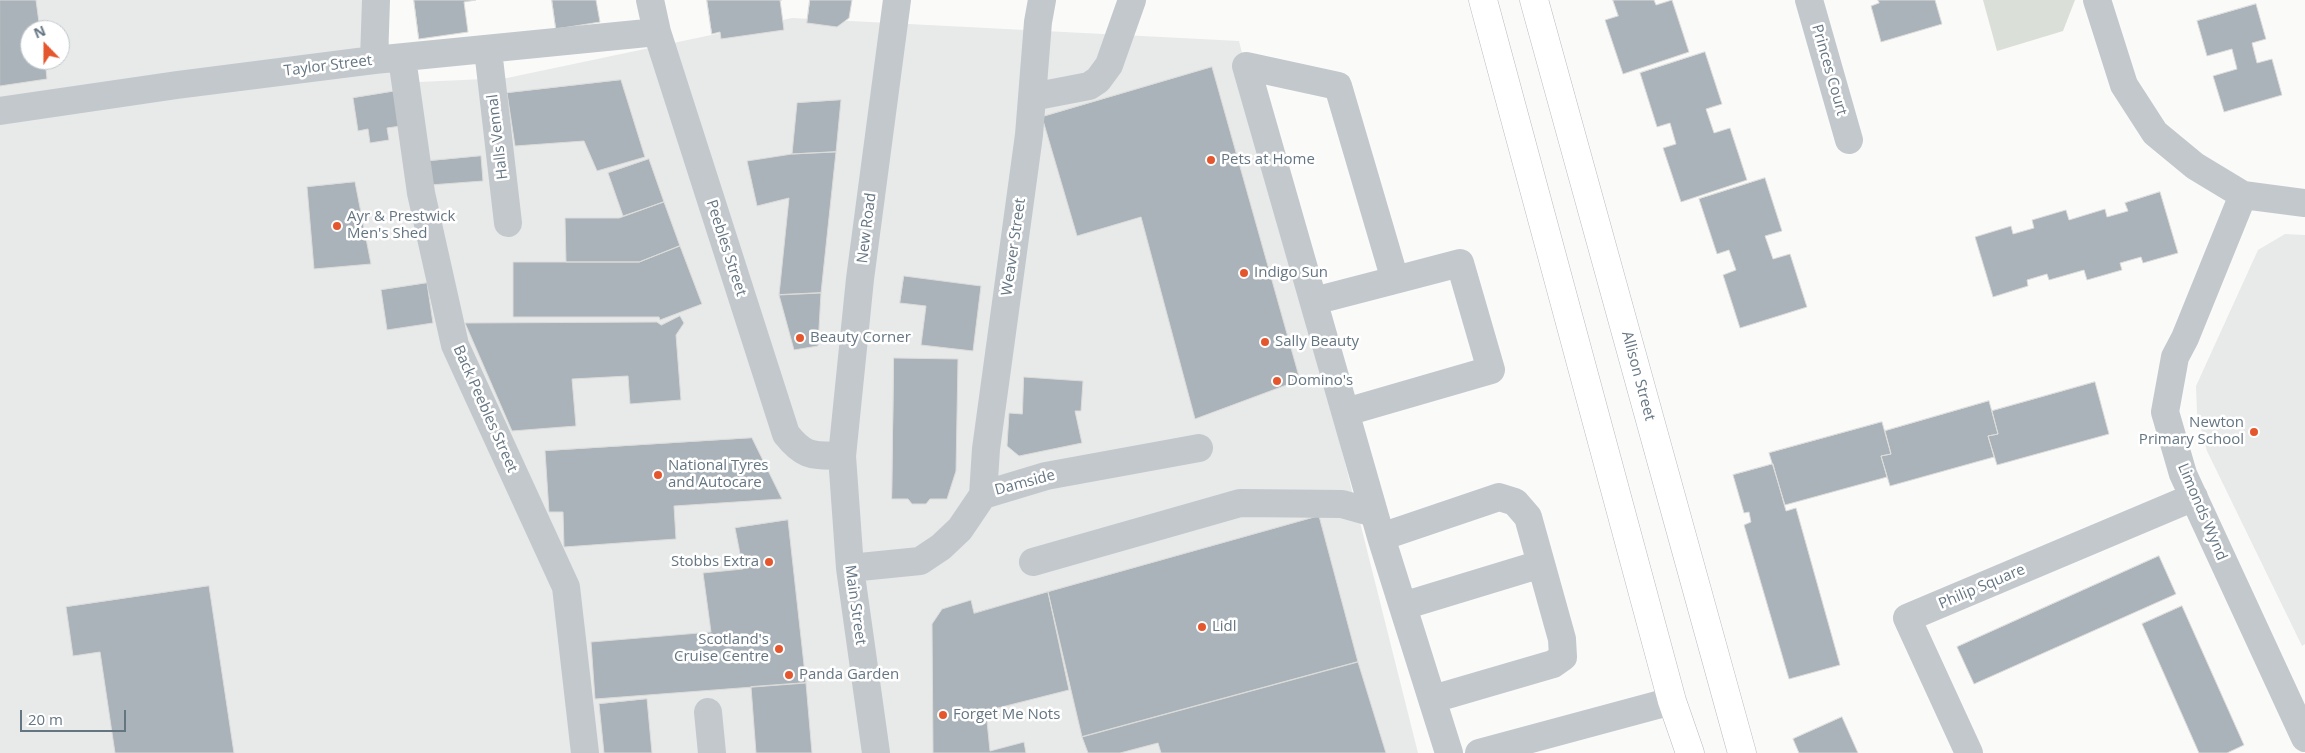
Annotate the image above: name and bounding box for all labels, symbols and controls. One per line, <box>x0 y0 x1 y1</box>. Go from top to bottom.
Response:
north arrow <box>20 20 70 70</box>
text: N <box>31 21 48 43</box>
street label: Princes Court <box>1807 22 1851 118</box>
street label: Taylor Street <box>283 52 373 80</box>
street label: Halls Vennal <box>484 93 512 181</box>
place label: Pets at Home <box>1221 151 1315 169</box>
marker: Pets at Home <box>1205 154 1217 166</box>
street label: New Road <box>854 192 880 264</box>
street label: Weaver Street <box>998 197 1030 297</box>
street label: Peebles Street <box>702 198 750 298</box>
place label: Ayr & Prestwick Men's Shed <box>347 208 455 243</box>
marker: Ayr & Prestwick Men's Shed <box>331 220 343 232</box>
place label: Indigo Sun <box>1254 264 1328 282</box>
marker: Indigo Sun <box>1238 267 1250 279</box>
place label: Beauty Corner <box>810 329 911 347</box>
street label: Allison Street <box>1617 329 1659 423</box>
marker: Beauty Corner <box>794 332 806 344</box>
place label: Sally Beauty <box>1275 333 1359 351</box>
marker: Sally Beauty <box>1259 336 1271 348</box>
street label: Back Peebles Street <box>449 343 521 475</box>
place label: Domino's <box>1287 372 1353 390</box>
marker: Domino's <box>1271 375 1283 387</box>
place label: Newton Primary School <box>2139 414 2244 449</box>
marker: Newton Primary School <box>2248 426 2260 438</box>
place label: National Tyres and Autocare <box>668 457 768 492</box>
street label: Limonds Wynd <box>2173 461 2231 563</box>
street label: Damside <box>993 466 1057 500</box>
marker: National Tyres and Autocare <box>652 469 664 481</box>
place label: Stobbs Extra <box>671 553 759 571</box>
marker: Stobbs Extra <box>763 556 775 568</box>
street label: Philip Square <box>1936 561 2028 613</box>
street label: Main Street <box>840 564 870 646</box>
place label: Lidl <box>1212 618 1237 636</box>
marker: Lidl <box>1196 621 1208 633</box>
place label: Scotland's Cruise Centre <box>674 631 769 666</box>
marker: Scotland's Cruise Centre <box>773 643 785 655</box>
place label: Panda Garden <box>799 666 899 684</box>
marker: Panda Garden <box>783 669 795 681</box>
scale bar <box>22 700 129 732</box>
place label: Forget Me Nots <box>953 706 1060 724</box>
text: 20 m <box>28 709 63 729</box>
marker: Forget Me Nots <box>937 709 949 721</box>

